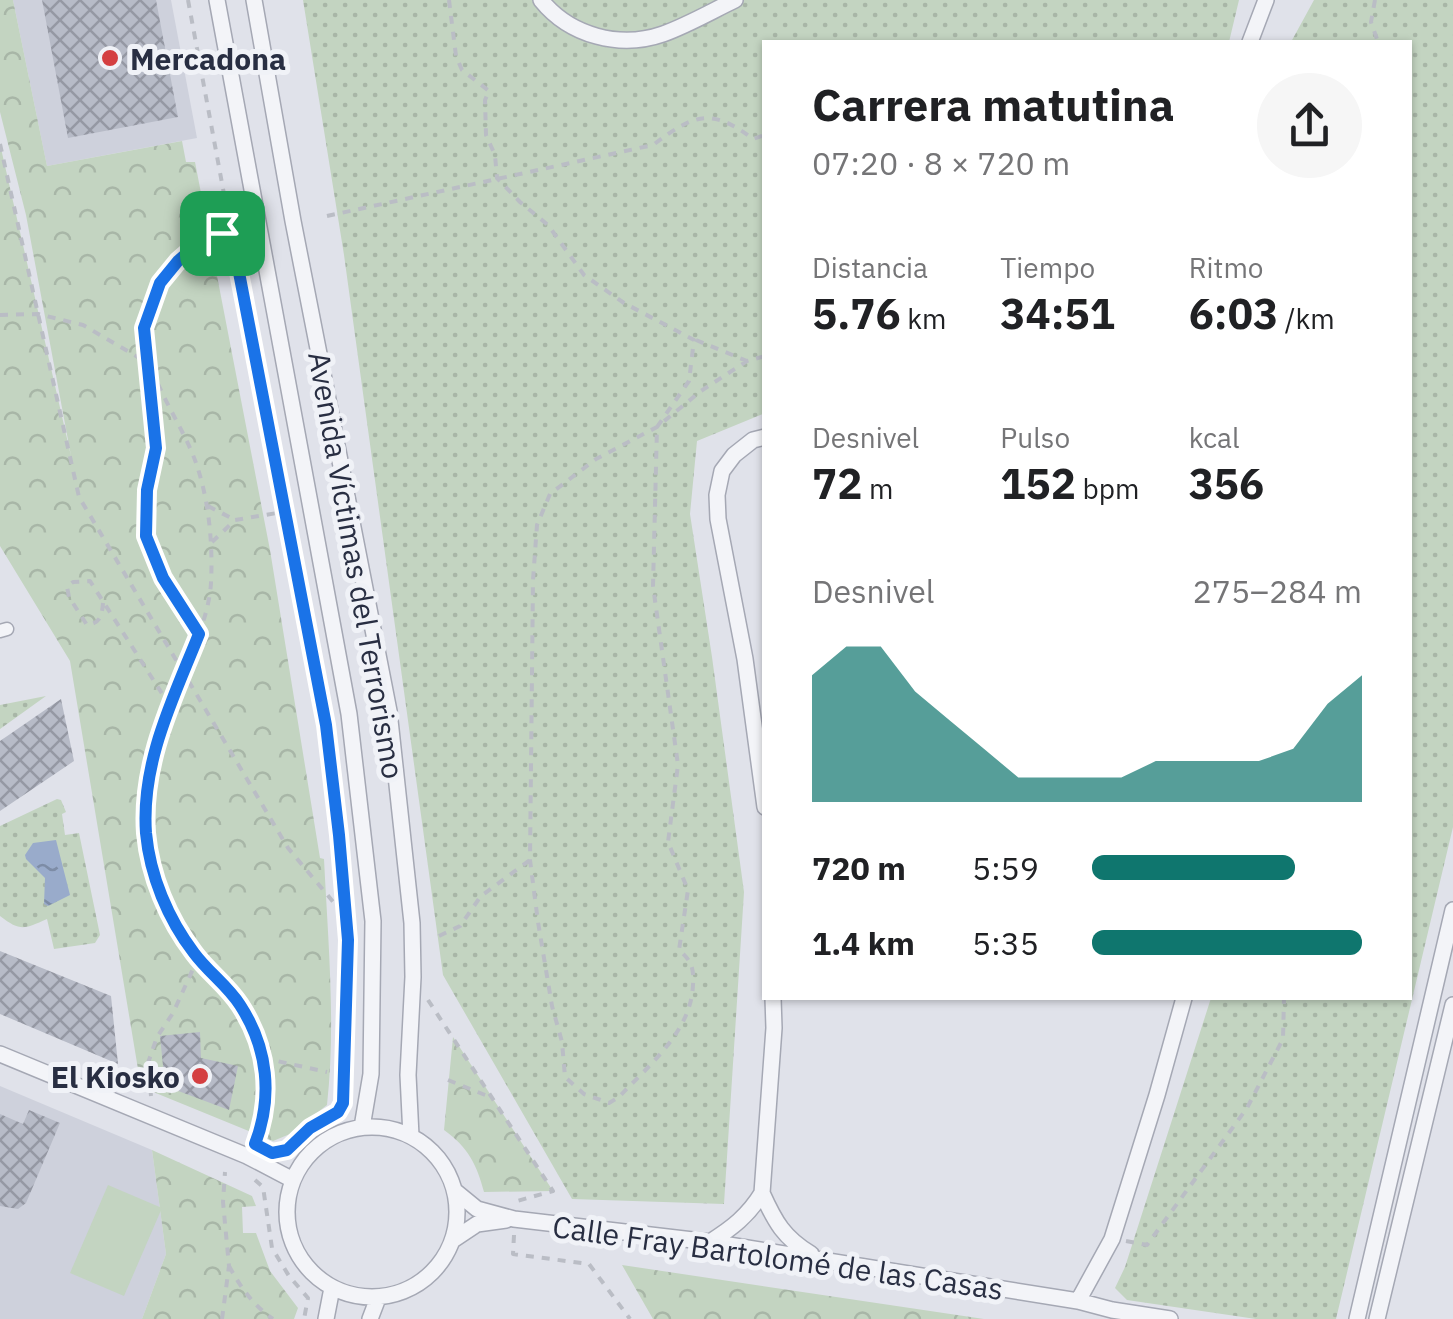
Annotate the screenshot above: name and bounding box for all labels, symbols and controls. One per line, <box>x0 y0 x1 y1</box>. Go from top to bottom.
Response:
place label: Mercadona <box>130 39 286 78</box>
marker: Mercadona <box>99 47 121 69</box>
button: share <box>1257 73 1362 178</box>
text: Carrera matutina <box>812 75 1174 133</box>
text: 07:20 · 8 × 720 m <box>812 142 1070 184</box>
pin <box>180 191 265 276</box>
icon: arrive <box>195 206 250 261</box>
text: Distancia <box>812 249 928 286</box>
text: Tiempo <box>1000 249 1095 286</box>
text: Ritmo <box>1189 249 1264 286</box>
text: 5.76 <box>812 286 901 341</box>
text: 34:51 <box>1000 286 1115 341</box>
text: 6:03 <box>1189 286 1278 341</box>
text: km <box>901 300 946 337</box>
text: /km <box>1278 300 1335 337</box>
street label: Avenida Víctimas del Terrorismo <box>300 348 414 782</box>
text: Desnivel <box>812 419 919 456</box>
text: Pulso <box>1000 419 1070 456</box>
text: kcal <box>1189 419 1240 456</box>
text: 72 <box>812 456 862 511</box>
text: 152 <box>1000 456 1076 511</box>
text: 356 <box>1189 456 1264 511</box>
text: m <box>862 470 893 507</box>
text: bpm <box>1076 470 1139 507</box>
text: Desnivel <box>812 570 935 612</box>
text: 275–284 m <box>1192 570 1362 612</box>
text: 720 m <box>812 847 906 889</box>
text: 5:59 <box>972 847 1039 889</box>
text: 1.4 km <box>812 922 915 964</box>
text: 5:35 <box>972 922 1039 964</box>
place label: El Kiosko <box>51 1057 180 1096</box>
marker: El Kiosko <box>189 1065 211 1087</box>
street label: Calle Fray Bartolomé de las Casas <box>550 1206 1006 1308</box>

